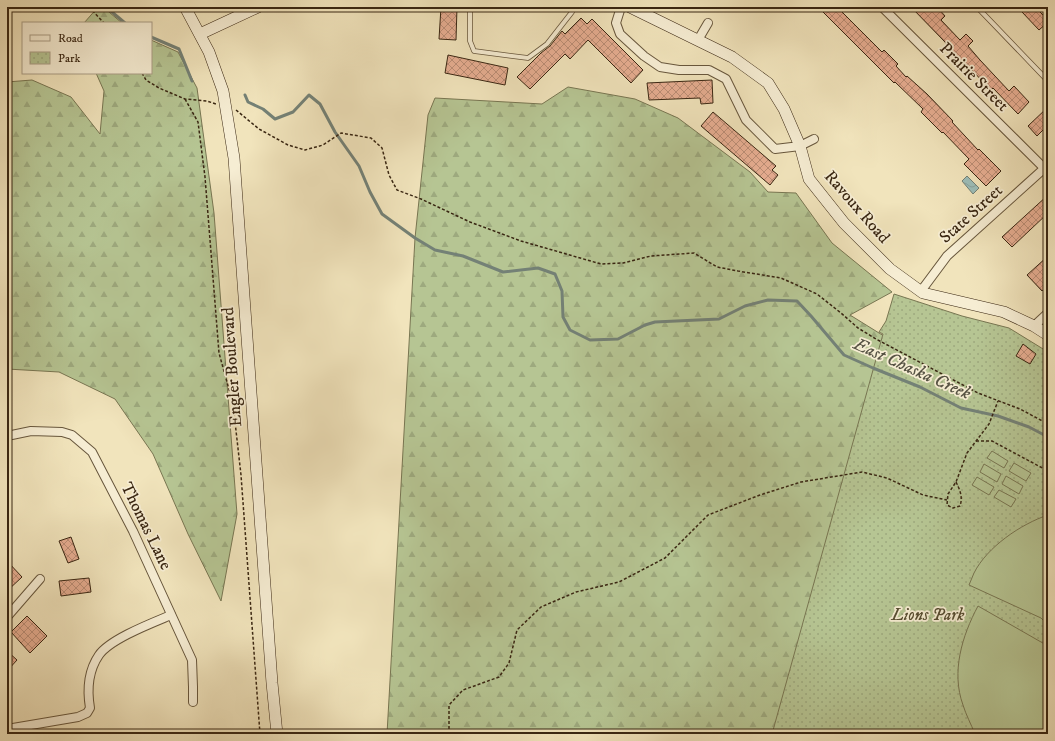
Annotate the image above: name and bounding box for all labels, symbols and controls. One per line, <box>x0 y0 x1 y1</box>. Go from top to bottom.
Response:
legend <box>22 22 152 74</box>
text: Road <box>58 31 83 46</box>
street label: Prairie Street <box>935 38 1014 117</box>
text: Park <box>58 51 80 66</box>
street label: Ravoux Road <box>819 166 895 248</box>
street label: State Street <box>935 179 1008 248</box>
street label: Engler Boulevard <box>217 306 247 428</box>
water label: East Chaska Creek <box>849 333 974 405</box>
street label: Thomas Lane <box>115 479 177 573</box>
park label: Lions Park <box>891 604 965 626</box>

